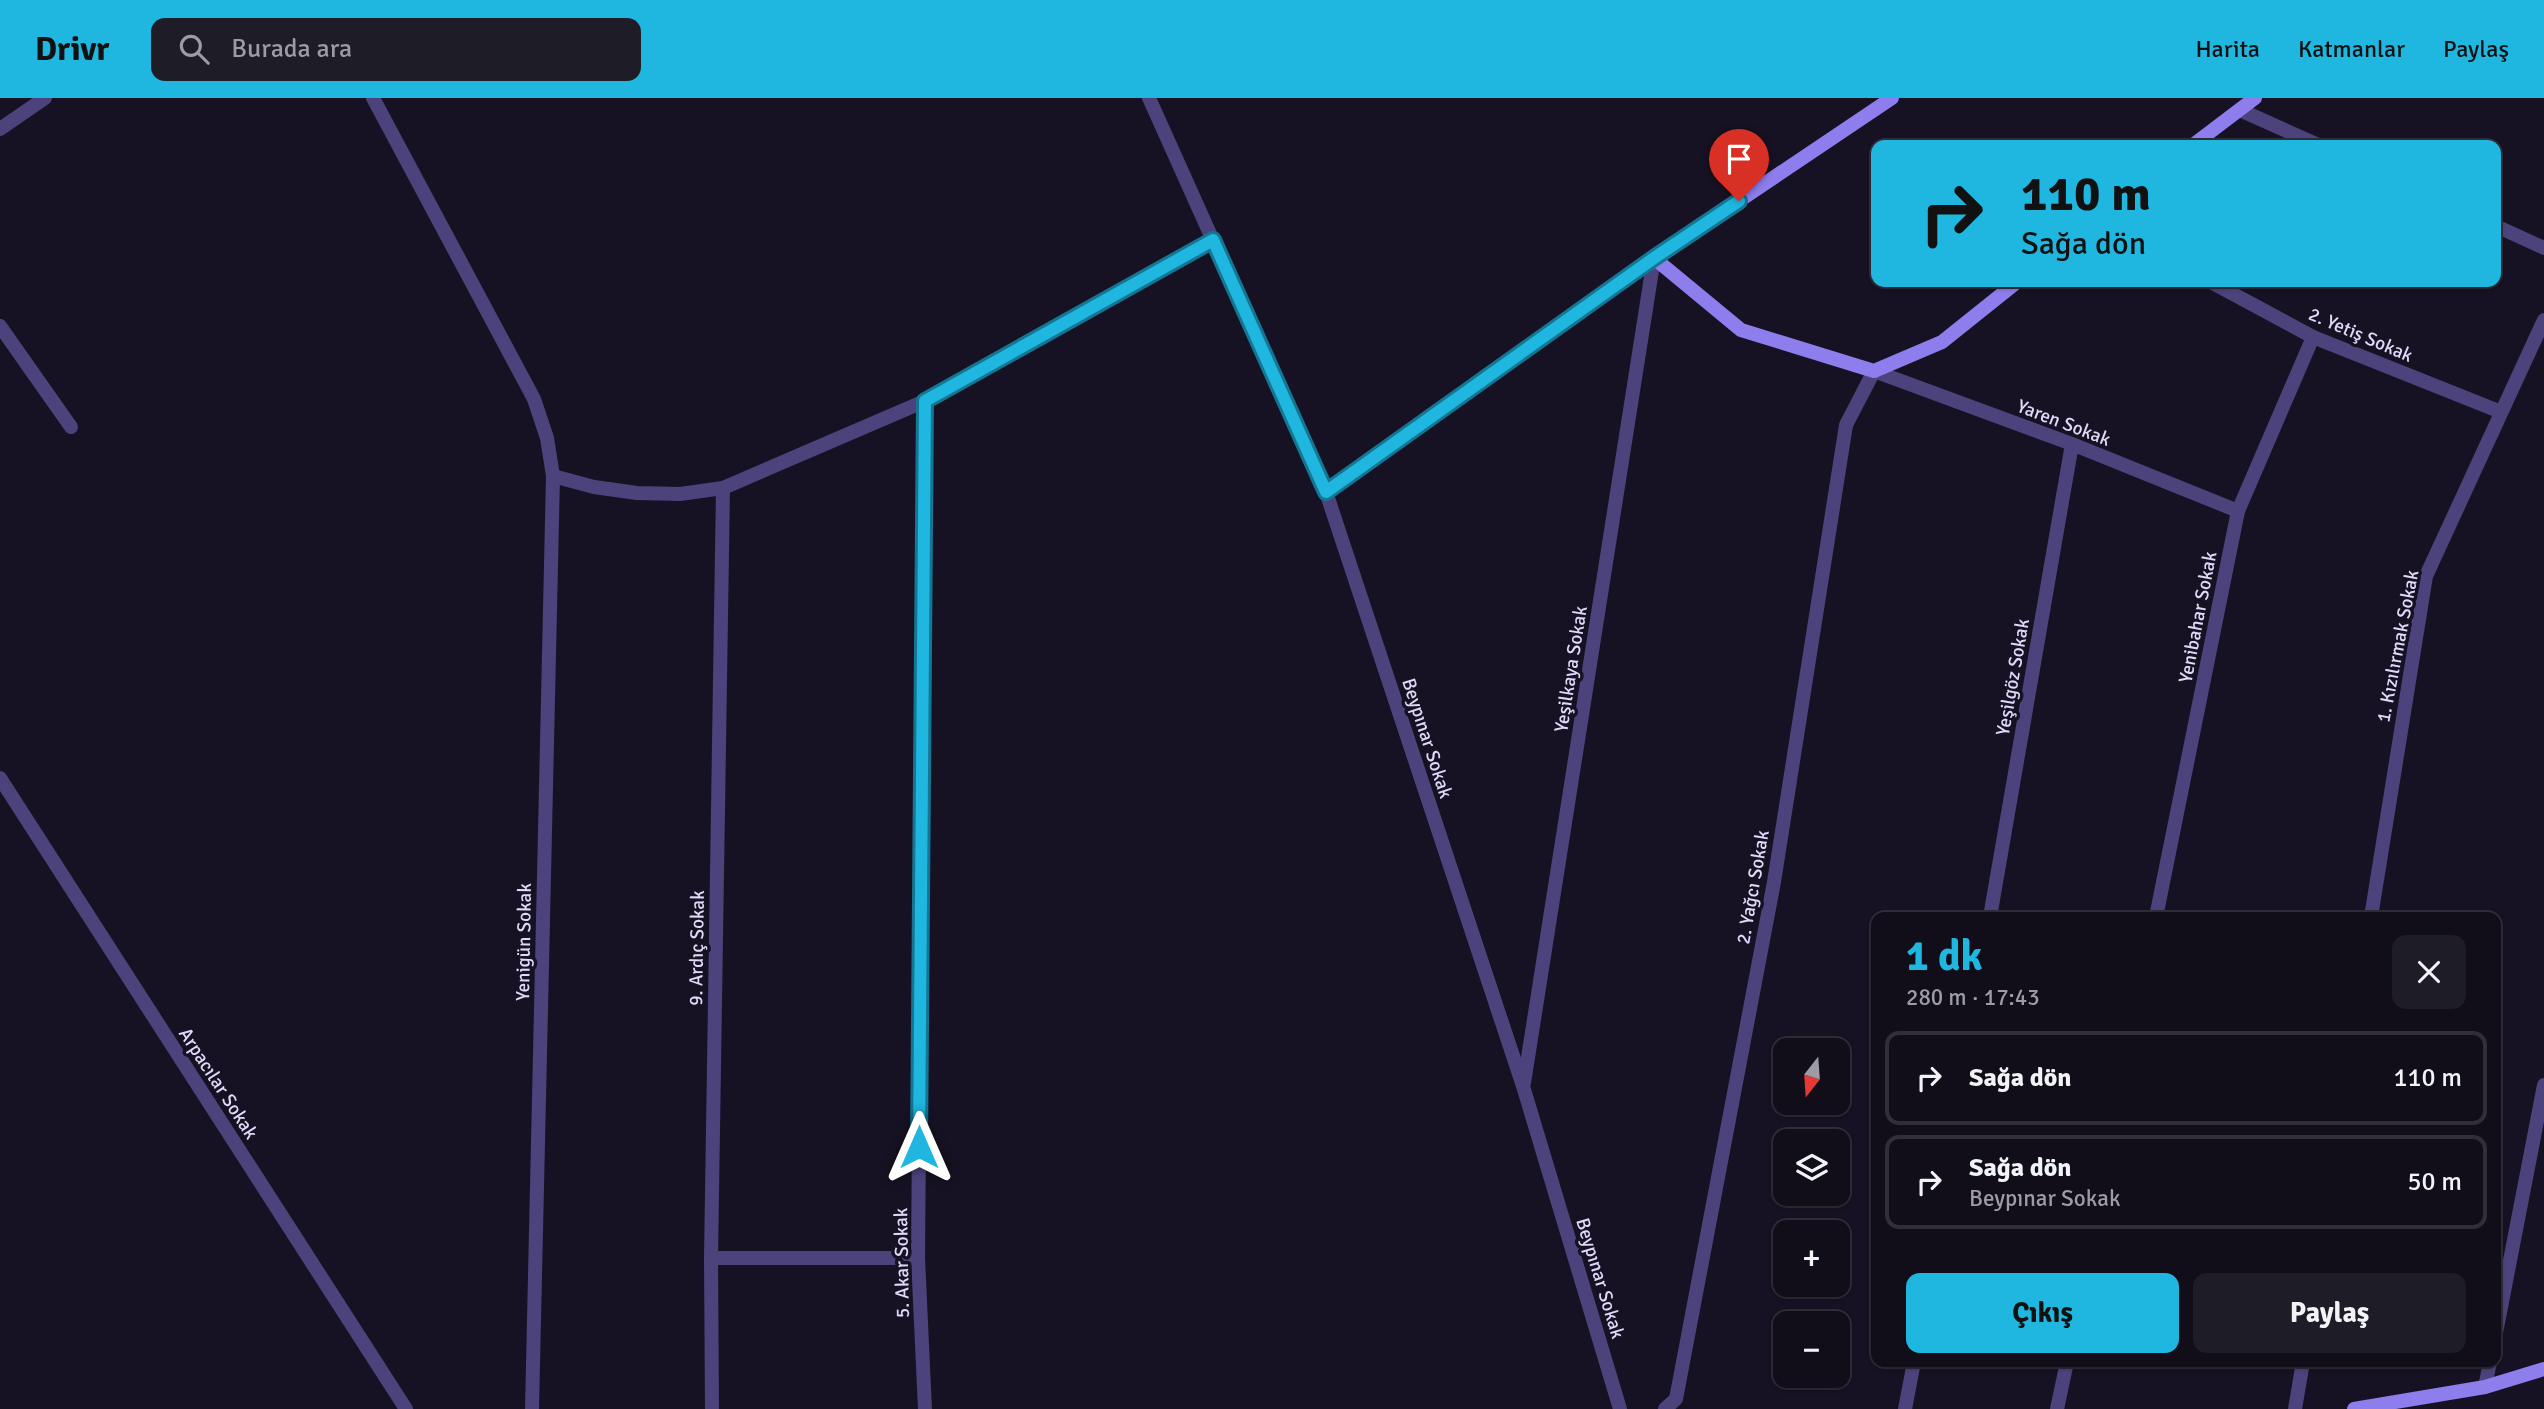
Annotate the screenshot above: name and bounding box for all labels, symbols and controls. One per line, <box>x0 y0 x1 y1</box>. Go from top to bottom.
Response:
search box <box>151 18 641 81</box>
text: Drivr <box>35 29 109 70</box>
icon: search <box>175 30 213 68</box>
text: Burada ara <box>231 33 352 65</box>
text: Harita <box>2195 34 2260 64</box>
text: Katmanlar <box>2298 34 2405 64</box>
text: Paylaş <box>2443 34 2509 64</box>
pin <box>1709 129 1769 201</box>
icon: arrive <box>1720 140 1758 178</box>
text: 110 m <box>2021 164 2151 224</box>
icon: right <box>1906 168 1997 259</box>
text: Sağa dön <box>2021 224 2146 263</box>
street label: 2. Yetiş Sokak <box>2305 302 2417 368</box>
street label: Yaren Sokak <box>2014 394 2114 452</box>
street label: Yenibahar Sokak <box>2173 549 2223 685</box>
street label: 1. Kızılırmak Sokak <box>2371 567 2425 724</box>
street label: Yeşilkaya Sokak <box>1549 604 1593 734</box>
street label: Yeşilgöz Sokak <box>1991 616 2035 738</box>
street label: Beypınar Sokak <box>1396 675 1458 802</box>
street label: 2. Yağcı Sokak <box>1731 828 1775 946</box>
street label: Yenigün Sokak <box>511 883 537 1001</box>
street label: 9. Ardıç Sokak <box>684 890 710 1006</box>
text: 1 dk <box>1906 931 1983 982</box>
button: close <box>2392 935 2466 1009</box>
text: 280 m · 17:43 <box>1906 983 2040 1012</box>
street label: Arpacılar Sokak <box>173 1023 263 1144</box>
north arrow <box>1773 1038 1850 1115</box>
map controls <box>1773 1038 1850 1388</box>
icon: right <box>1910 1059 1948 1097</box>
text: Sağa dön <box>1969 1062 2072 1094</box>
text: 110 m <box>2393 1062 2462 1094</box>
position arrow <box>882 1110 956 1184</box>
button: layers <box>1773 1129 1850 1206</box>
text: Sağa dön <box>1969 1152 2072 1184</box>
icon: right <box>1910 1163 1948 1201</box>
text: 50 m <box>2407 1166 2462 1198</box>
text: Beypınar Sokak <box>1969 1184 2121 1213</box>
street label: 5. Akar Sokak <box>889 1207 915 1318</box>
street label: Beypınar Sokak <box>1570 1215 1630 1342</box>
button: + <box>1773 1220 1850 1297</box>
button: Çıkış <box>1906 1273 2179 1353</box>
button: Paylaş <box>2193 1273 2466 1353</box>
button: − <box>1773 1311 1850 1388</box>

